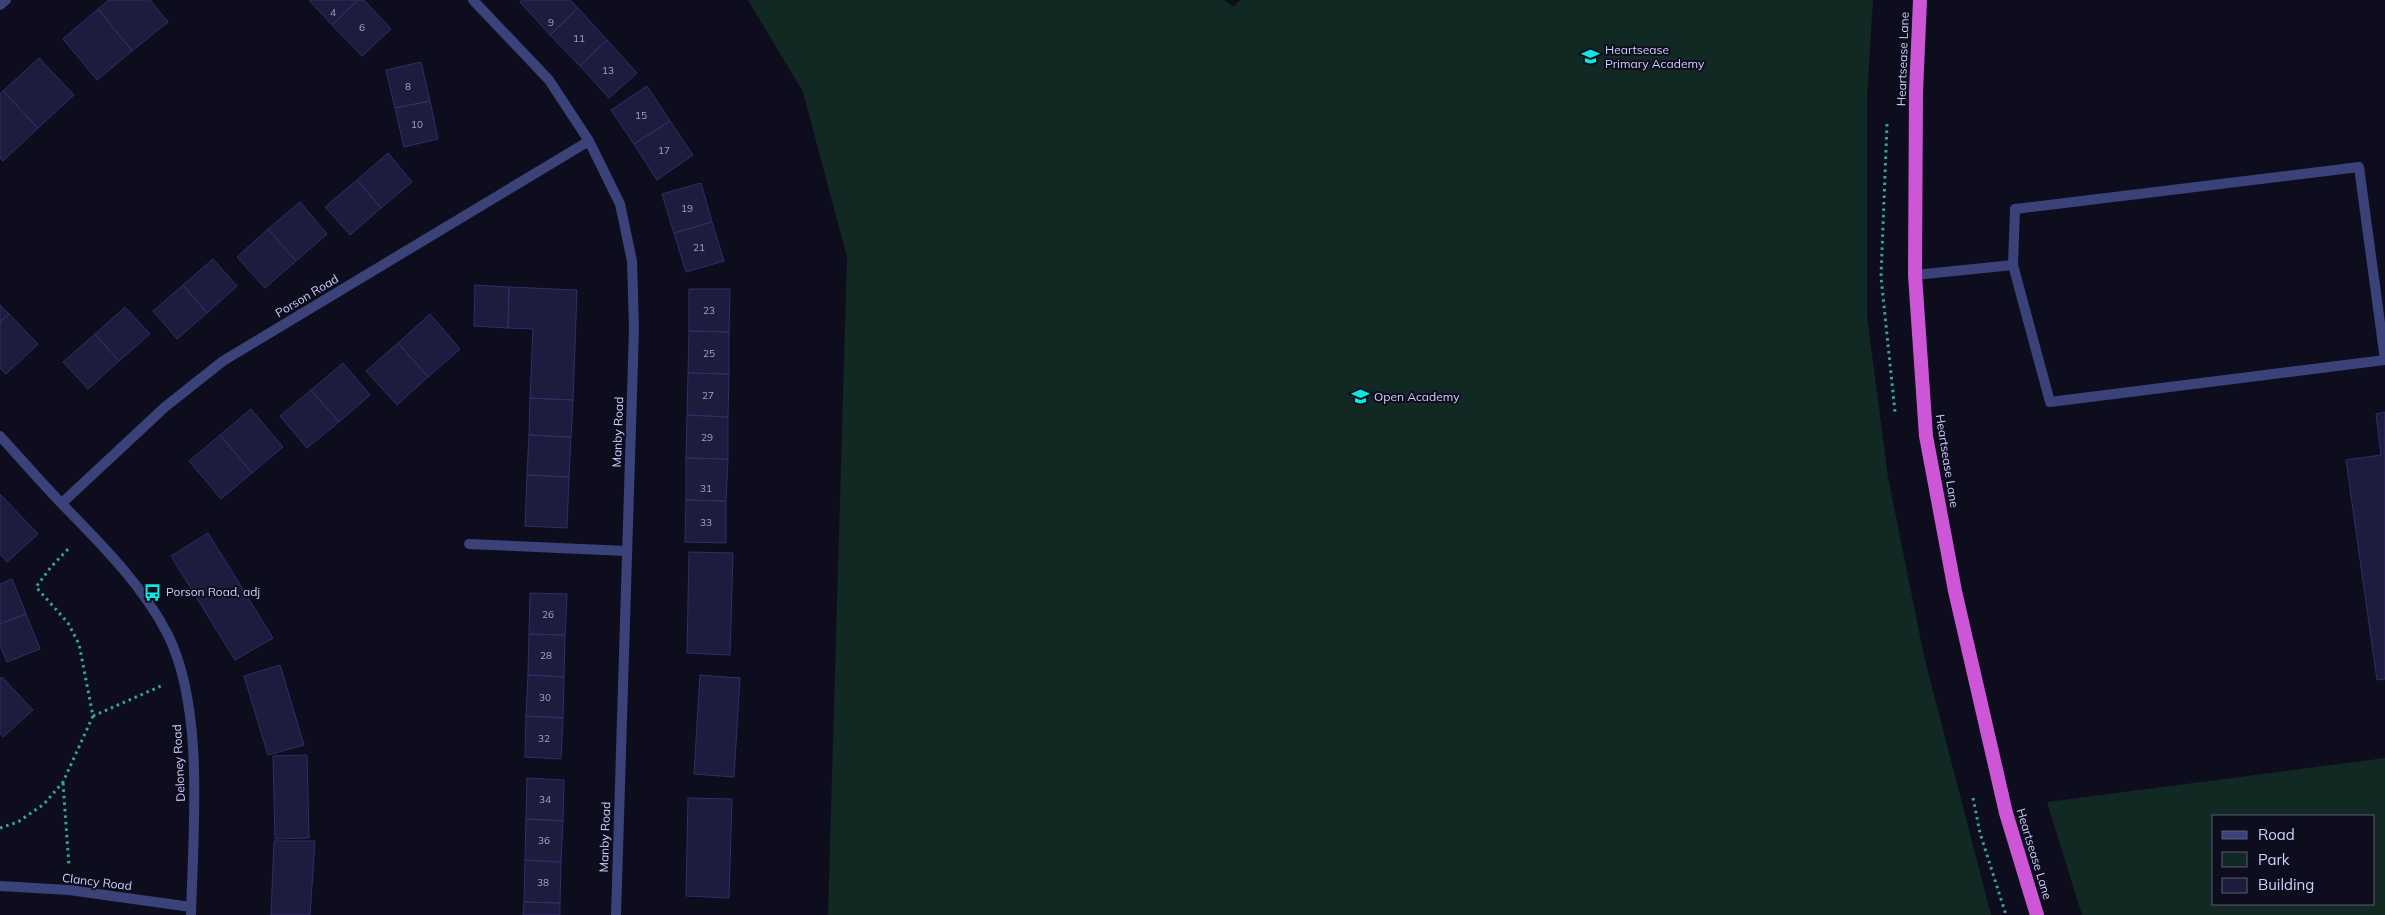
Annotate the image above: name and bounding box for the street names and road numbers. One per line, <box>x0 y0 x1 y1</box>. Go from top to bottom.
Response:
street label: Heartsease Lane <box>1893 12 1912 106</box>
street label: Porson Road <box>272 271 341 320</box>
street label: Manby Road <box>609 396 626 468</box>
street label: Heartsease Lane <box>1933 413 1962 509</box>
street label: Deloney Road <box>169 724 188 802</box>
street label: Manby Road <box>596 801 613 873</box>
street label: Heartsease Lane <box>2014 807 2055 901</box>
street label: Clancy Road <box>61 870 133 893</box>

